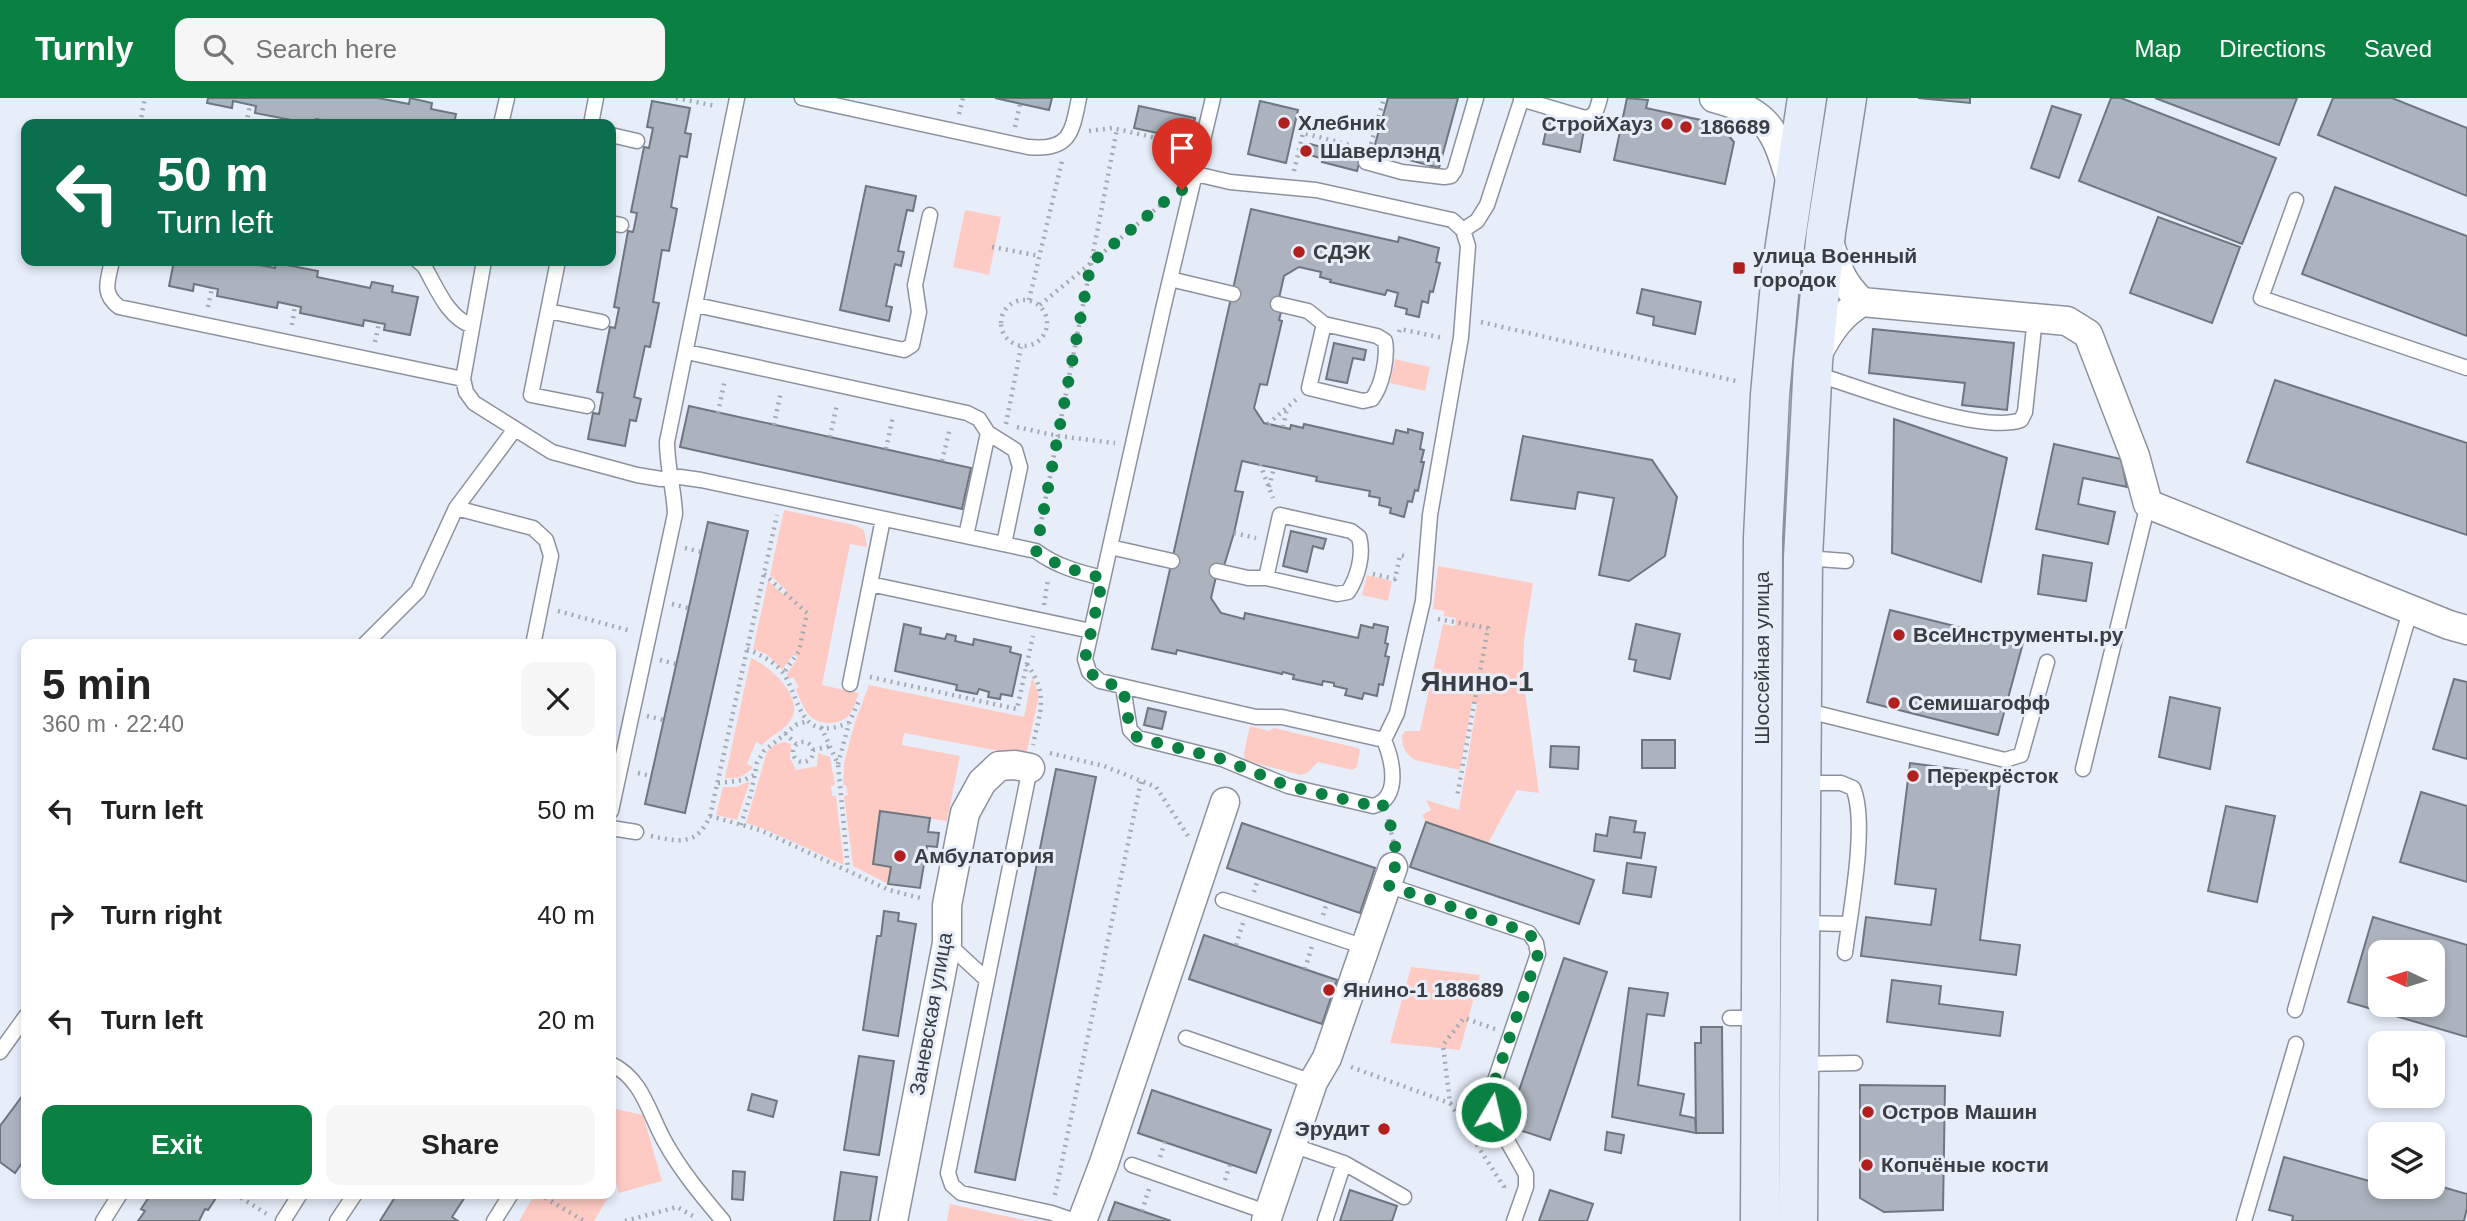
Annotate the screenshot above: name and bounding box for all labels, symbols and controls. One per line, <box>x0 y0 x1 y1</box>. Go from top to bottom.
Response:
search box <box>175 18 665 81</box>
text: Turnly <box>35 30 133 67</box>
icon: search <box>199 30 237 68</box>
text: Search here <box>255 34 397 64</box>
text: Map <box>2135 35 2181 62</box>
text: Directions <box>2219 35 2326 62</box>
text: Saved <box>2364 35 2432 62</box>
place label: Хлебник <box>1298 111 1386 134</box>
place label: СтройХауз <box>1541 112 1653 135</box>
marker: Хлебник <box>1276 115 1292 131</box>
place label: 186689 <box>1700 115 1770 138</box>
marker: СтройХауз <box>1659 116 1675 132</box>
pin <box>1152 118 1212 190</box>
marker: 186689 <box>1678 119 1694 135</box>
icon: arrive <box>1163 129 1201 167</box>
place label: Шаверлэнд <box>1320 139 1440 162</box>
marker: Шаверлэнд <box>1298 143 1314 159</box>
icon: left <box>42 147 133 238</box>
text: 50 m <box>157 147 269 201</box>
text: Turn left <box>157 204 273 240</box>
place label: СДЭК <box>1313 240 1371 263</box>
marker: СДЭК <box>1291 244 1307 260</box>
place label: улица Военный городок <box>1753 244 1917 291</box>
marker: улица Военный городок <box>1731 260 1747 276</box>
street label: Шоссейная улица <box>1750 571 1773 745</box>
place label: ВсеИнструменты.ру <box>1913 623 2124 646</box>
marker: ВсеИнструменты.ру <box>1891 627 1907 643</box>
text: 5 min <box>42 661 152 708</box>
button: close <box>521 662 595 736</box>
district label: Янино-1 <box>1420 666 1534 697</box>
place label: Семишагофф <box>1908 691 2050 714</box>
marker: Семишагофф <box>1886 695 1902 711</box>
text: 360 m · 22:40 <box>42 711 184 737</box>
place label: Перекрёсток <box>1927 764 2059 787</box>
marker: Перекрёсток <box>1905 768 1921 784</box>
icon: left <box>42 792 80 830</box>
text: Turn left <box>101 795 203 825</box>
text: 50 m <box>537 795 595 825</box>
place label: Амбулатория <box>914 844 1054 867</box>
marker: Амбулатория <box>892 848 908 864</box>
icon: right <box>42 897 80 935</box>
text: Turn right <box>101 900 222 930</box>
text: 40 m <box>537 900 595 930</box>
street label: Заневская улица <box>905 930 956 1097</box>
north arrow <box>2368 940 2445 1017</box>
map controls <box>2368 940 2445 1199</box>
place label: Янино-1 188689 <box>1343 978 1504 1001</box>
marker: Янино-1 188689 <box>1321 982 1337 998</box>
icon: left <box>42 1002 80 1040</box>
text: Turn left <box>101 1005 203 1035</box>
text: 20 m <box>537 1005 595 1035</box>
button: sound <box>2368 1031 2445 1108</box>
position arrow <box>1454 1075 1528 1149</box>
place label: Остров Машин <box>1882 1100 2037 1123</box>
marker: Остров Машин <box>1860 1104 1876 1120</box>
button: Exit <box>42 1105 312 1185</box>
button: Share <box>326 1105 595 1185</box>
place label: Эрудит <box>1295 1117 1370 1140</box>
marker: Эрудит <box>1376 1121 1392 1137</box>
button: layers <box>2368 1122 2445 1199</box>
place label: Копчёные кости <box>1881 1153 2049 1176</box>
marker: Копчёные кости <box>1859 1157 1875 1173</box>

